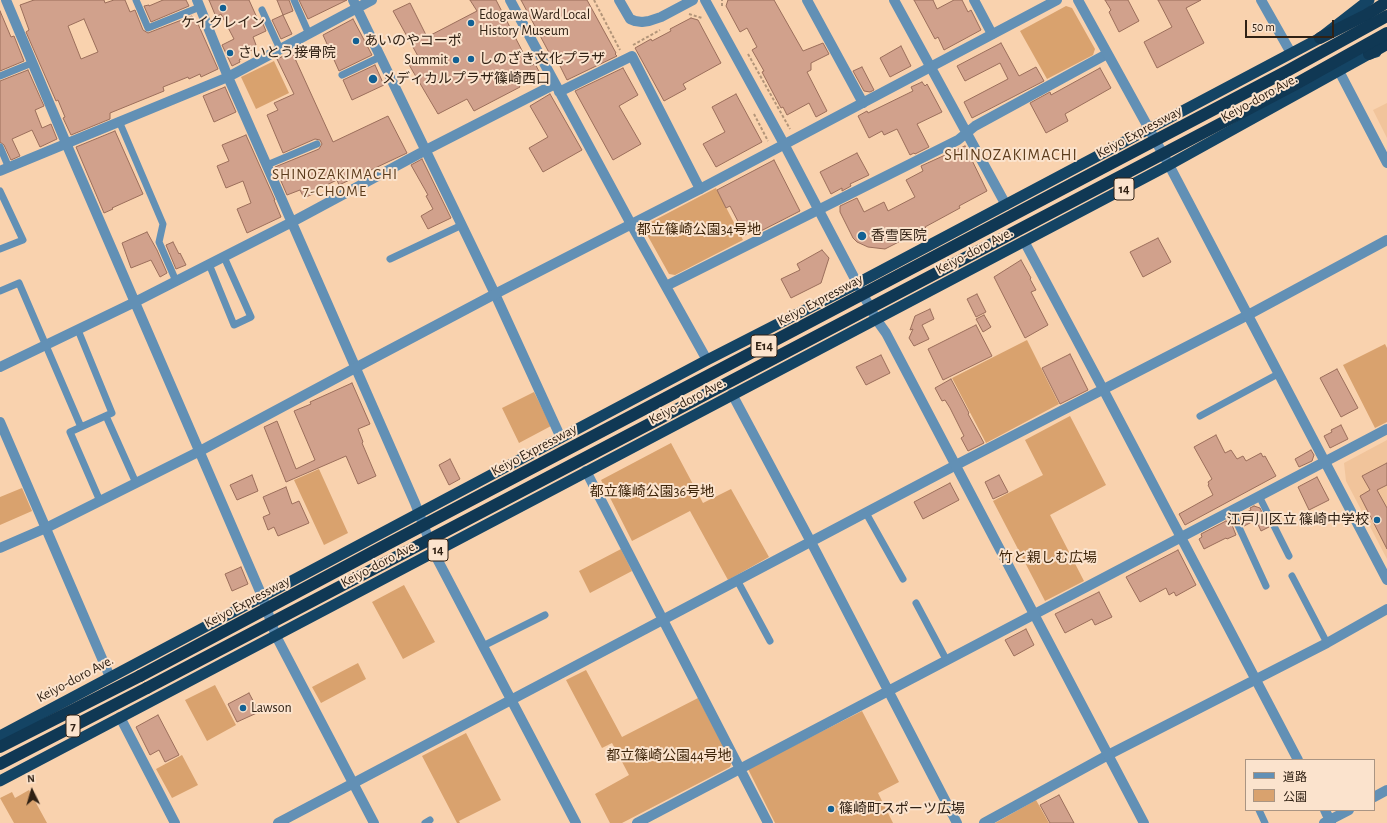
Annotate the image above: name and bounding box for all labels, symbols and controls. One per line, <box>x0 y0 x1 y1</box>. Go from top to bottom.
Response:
marker: ケイクレイン <box>218 3 228 13</box>
place label: Edogawa Ward Local History Museum <box>479 7 590 40</box>
scale bar <box>1247 12 1336 38</box>
place label: ケイクレイン <box>181 15 265 31</box>
marker: Edogawa Ward Local History Museum <box>466 18 476 28</box>
text: 50 m <box>1252 21 1275 33</box>
place label: あいのやコーポ <box>364 33 462 49</box>
marker: あいのやコーポ <box>351 36 361 46</box>
place label: さいとう接骨院 <box>238 45 336 61</box>
marker: さいとう接骨院 <box>225 48 235 58</box>
place label: しのざき文化プラザ <box>479 51 605 67</box>
place label: Summit <box>404 52 448 68</box>
marker: しのざき文化プラザ <box>466 54 476 64</box>
marker: Summit <box>451 55 461 65</box>
street label: Keiyo-doro Ave. <box>1218 70 1300 126</box>
place label: メディカルプラザ篠崎西口 <box>382 71 550 87</box>
marker: メディカルプラザ篠崎西口 <box>367 73 379 85</box>
street label: Keiyo Expressway <box>1093 102 1185 162</box>
district label: SHINOZAKIMACHI <box>944 145 1078 165</box>
district label: SHINOZAKIMACHI 7-CHOME <box>272 165 398 200</box>
road number: 14 <box>1114 178 1134 200</box>
park label: 都立篠崎公園34号地 <box>637 222 761 238</box>
street label: Keiyo-doro Ave. <box>933 224 1015 278</box>
place label: 香雪医院 <box>871 228 927 244</box>
marker: 香雪医院 <box>856 230 868 242</box>
street label: Keiyo Expressway <box>774 270 866 330</box>
road number: E14 <box>751 335 777 357</box>
street label: Keiyo-doro Ave. <box>646 374 728 428</box>
street label: Keiyo Expressway <box>488 420 580 480</box>
park label: 都立篠崎公園36号地 <box>590 484 714 500</box>
place label: 江戸川区立 篠崎中学校 <box>1227 512 1369 528</box>
marker: 江戸川区立 篠崎中学校 <box>1372 515 1382 525</box>
street label: Keiyo-doro Ave. <box>338 537 420 591</box>
road number: 14 <box>428 539 448 561</box>
park label: 竹と親しむ広場 <box>999 550 1097 566</box>
street label: Keiyo Expressway <box>201 572 293 632</box>
street label: Keiyo-doro Ave. <box>34 652 116 706</box>
place label: Lawson <box>251 700 292 716</box>
marker: Lawson <box>238 703 248 713</box>
road number: 7 <box>66 715 80 737</box>
park label: 都立篠崎公園44号地 <box>606 748 732 764</box>
legend <box>1245 759 1375 811</box>
north arrow <box>12 771 52 811</box>
text: 道路 <box>1283 771 1307 783</box>
text: N <box>27 773 35 784</box>
text: 公園 <box>1283 791 1307 803</box>
place label: 篠崎町スポーツ広場 <box>839 801 965 817</box>
marker: 篠崎町スポーツ広場 <box>826 804 836 814</box>

